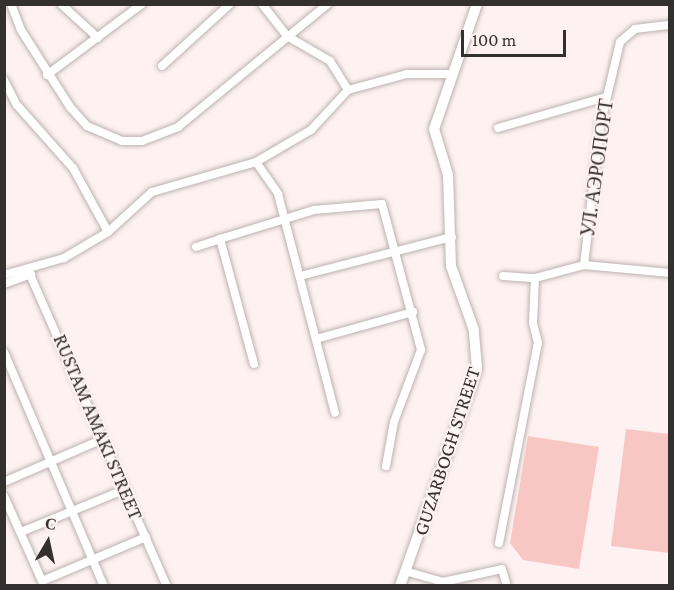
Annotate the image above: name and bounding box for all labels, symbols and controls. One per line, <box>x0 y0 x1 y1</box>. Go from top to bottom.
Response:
scale bar <box>464 18 569 56</box>
text: 100 m <box>472 30 516 50</box>
street label: УЛ. АЭРОПОРТ <box>575 97 619 239</box>
street label: RUSTAM AMAKI STREET <box>48 331 148 523</box>
street label: GUZARBOGH STREET <box>408 364 486 538</box>
north arrow <box>18 512 78 572</box>
text: С <box>44 514 58 533</box>

